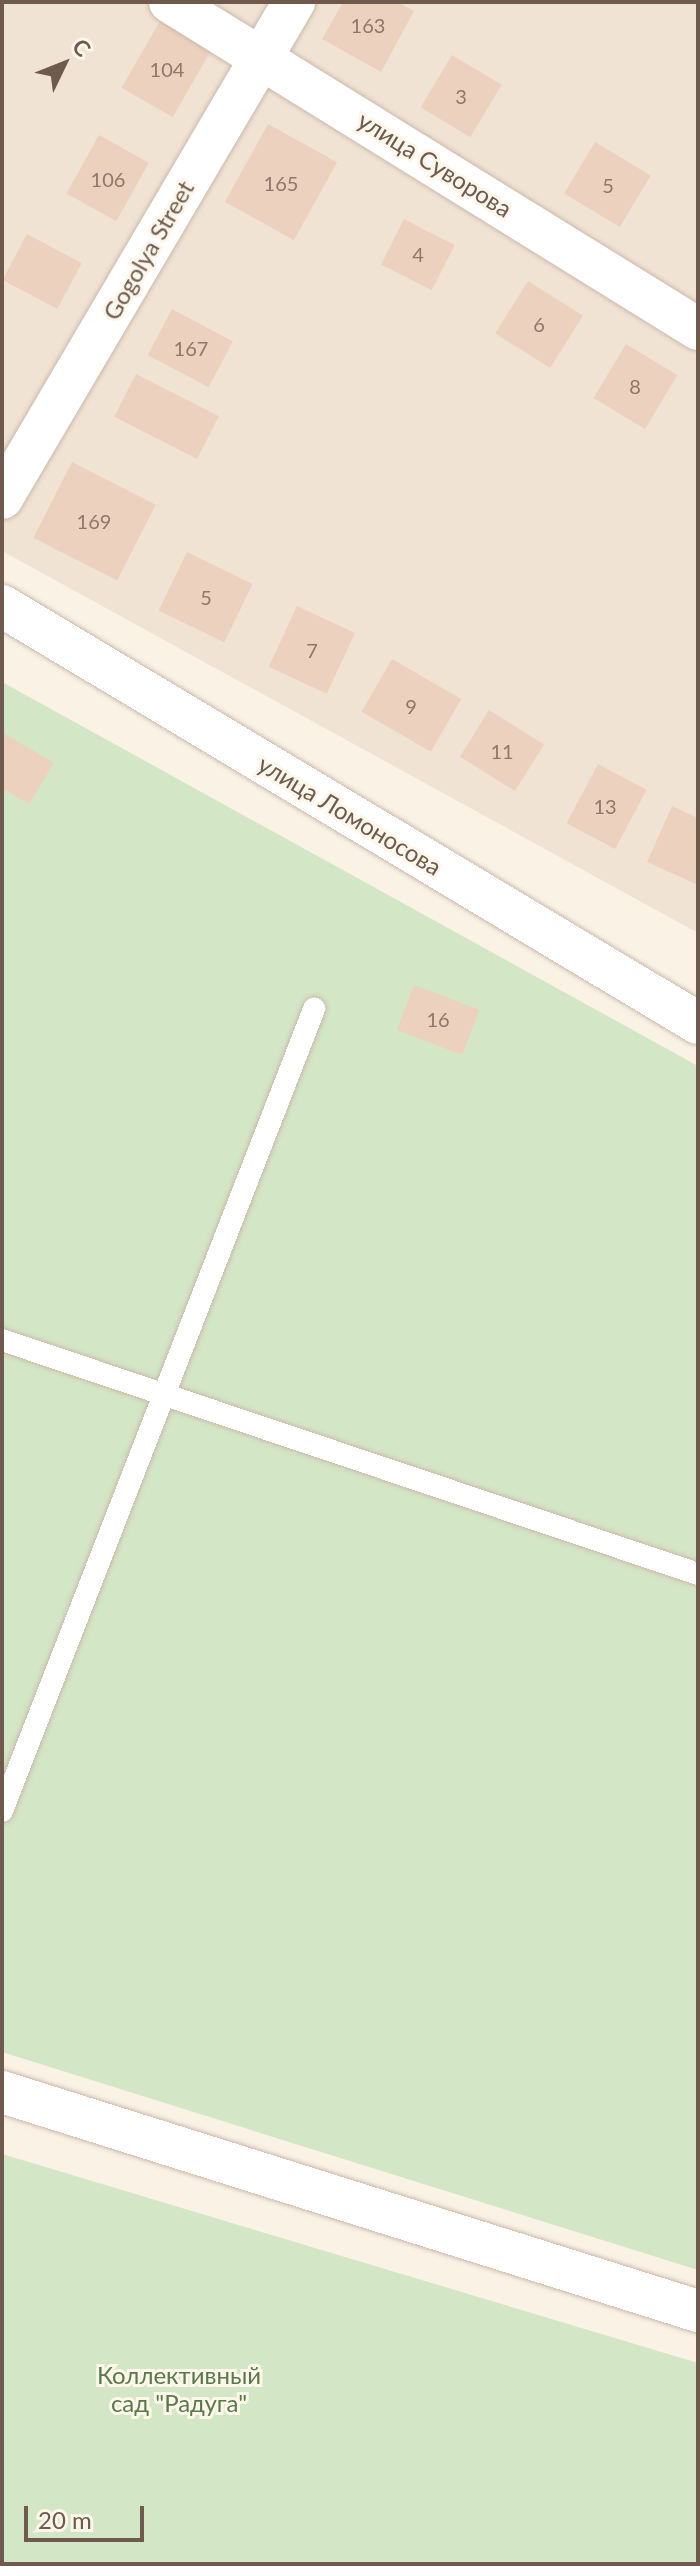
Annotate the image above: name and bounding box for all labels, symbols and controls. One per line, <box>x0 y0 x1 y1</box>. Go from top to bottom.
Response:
house number: 163 <box>351 13 385 37</box>
north arrow <box>24 24 104 104</box>
text: С <box>67 33 97 62</box>
house number: 104 <box>150 57 184 81</box>
house number: 3 <box>455 84 467 108</box>
street label: улица Суворова <box>353 105 517 223</box>
house number: 106 <box>91 167 125 191</box>
house number: 165 <box>264 171 298 195</box>
house number: 5 <box>602 173 614 197</box>
street label: Gogolya Street <box>97 175 199 325</box>
house number: 4 <box>412 242 424 266</box>
house number: 6 <box>533 312 545 336</box>
house number: 167 <box>174 336 208 360</box>
house number: 8 <box>629 374 641 398</box>
house number: 169 <box>77 509 111 533</box>
house number: 5 <box>200 585 212 609</box>
house number: 7 <box>306 638 318 662</box>
house number: 9 <box>405 694 417 718</box>
house number: 11 <box>490 739 514 763</box>
street label: улица Ломоносова <box>253 749 447 881</box>
house number: 13 <box>593 794 617 818</box>
house number: 16 <box>426 1007 450 1031</box>
park label: Коллективный сад "Радуга" <box>97 2361 261 2417</box>
scale bar <box>28 2490 148 2540</box>
text: 20 m <box>38 2505 92 2534</box>

